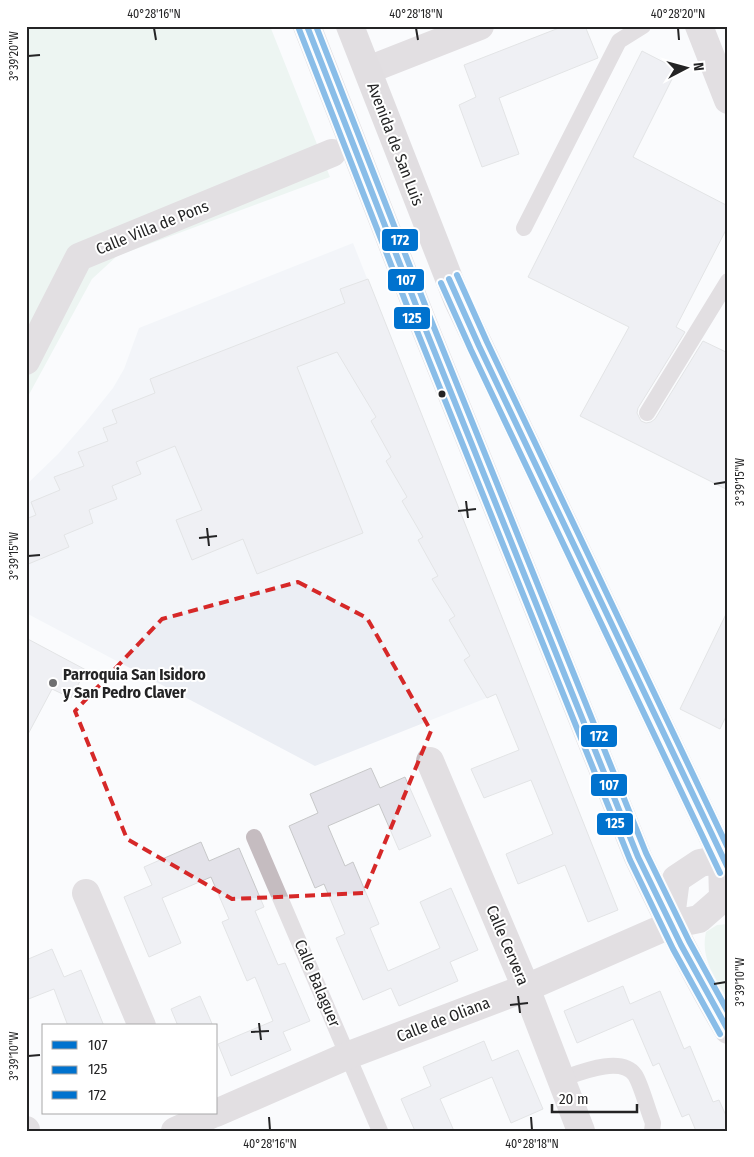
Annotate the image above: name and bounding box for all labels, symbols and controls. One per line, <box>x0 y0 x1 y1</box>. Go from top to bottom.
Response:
text: 40°28'16"N <box>127 7 181 21</box>
text: 40°28'18"N <box>389 7 443 21</box>
text: 40°28'20"N <box>651 7 705 21</box>
text: 3°39'20"W <box>7 31 21 81</box>
north arrow <box>662 42 712 92</box>
text: N <box>690 62 707 72</box>
street label: Avenida de San Luis <box>363 80 428 209</box>
street label: Calle Villa de Pons <box>93 196 211 259</box>
line badge: 172 <box>381 228 419 252</box>
text: 172 <box>391 232 410 249</box>
line badge: 107 <box>387 268 425 292</box>
text: 107 <box>396 272 416 289</box>
line badge: 125 <box>393 306 431 330</box>
text: 125 <box>402 310 422 327</box>
unlabelled marker <box>437 389 447 399</box>
text: 3°39'15"W <box>733 458 747 506</box>
text: 3°39'15"W <box>7 532 21 580</box>
place label: Parroquia San Isidoro y San Pedro Claver <box>62 665 206 702</box>
marker: Parroquia San Isidoro y San Pedro Claver <box>47 677 59 689</box>
line badge: 172 <box>580 724 618 748</box>
text: 172 <box>590 728 609 745</box>
line badge: 107 <box>590 773 628 797</box>
text: 107 <box>599 777 619 794</box>
line badge: 125 <box>596 812 634 836</box>
text: 125 <box>605 815 625 832</box>
street label: Calle Cervera <box>482 902 533 988</box>
street label: Calle Balaguer <box>291 937 345 1030</box>
text: 3°39'10"W <box>733 958 747 1006</box>
street label: Calle de Oliana <box>394 993 493 1046</box>
legend <box>42 1024 218 1114</box>
text: 3°39'10"W <box>7 1032 21 1080</box>
text: 107 <box>88 1036 107 1054</box>
text: 125 <box>88 1060 107 1078</box>
scale bar <box>552 1082 636 1114</box>
text: 172 <box>88 1086 107 1104</box>
text: 20 m <box>559 1090 589 1108</box>
text: 40°28'16"N <box>243 1137 297 1151</box>
text: 40°28'18"N <box>505 1137 559 1151</box>

